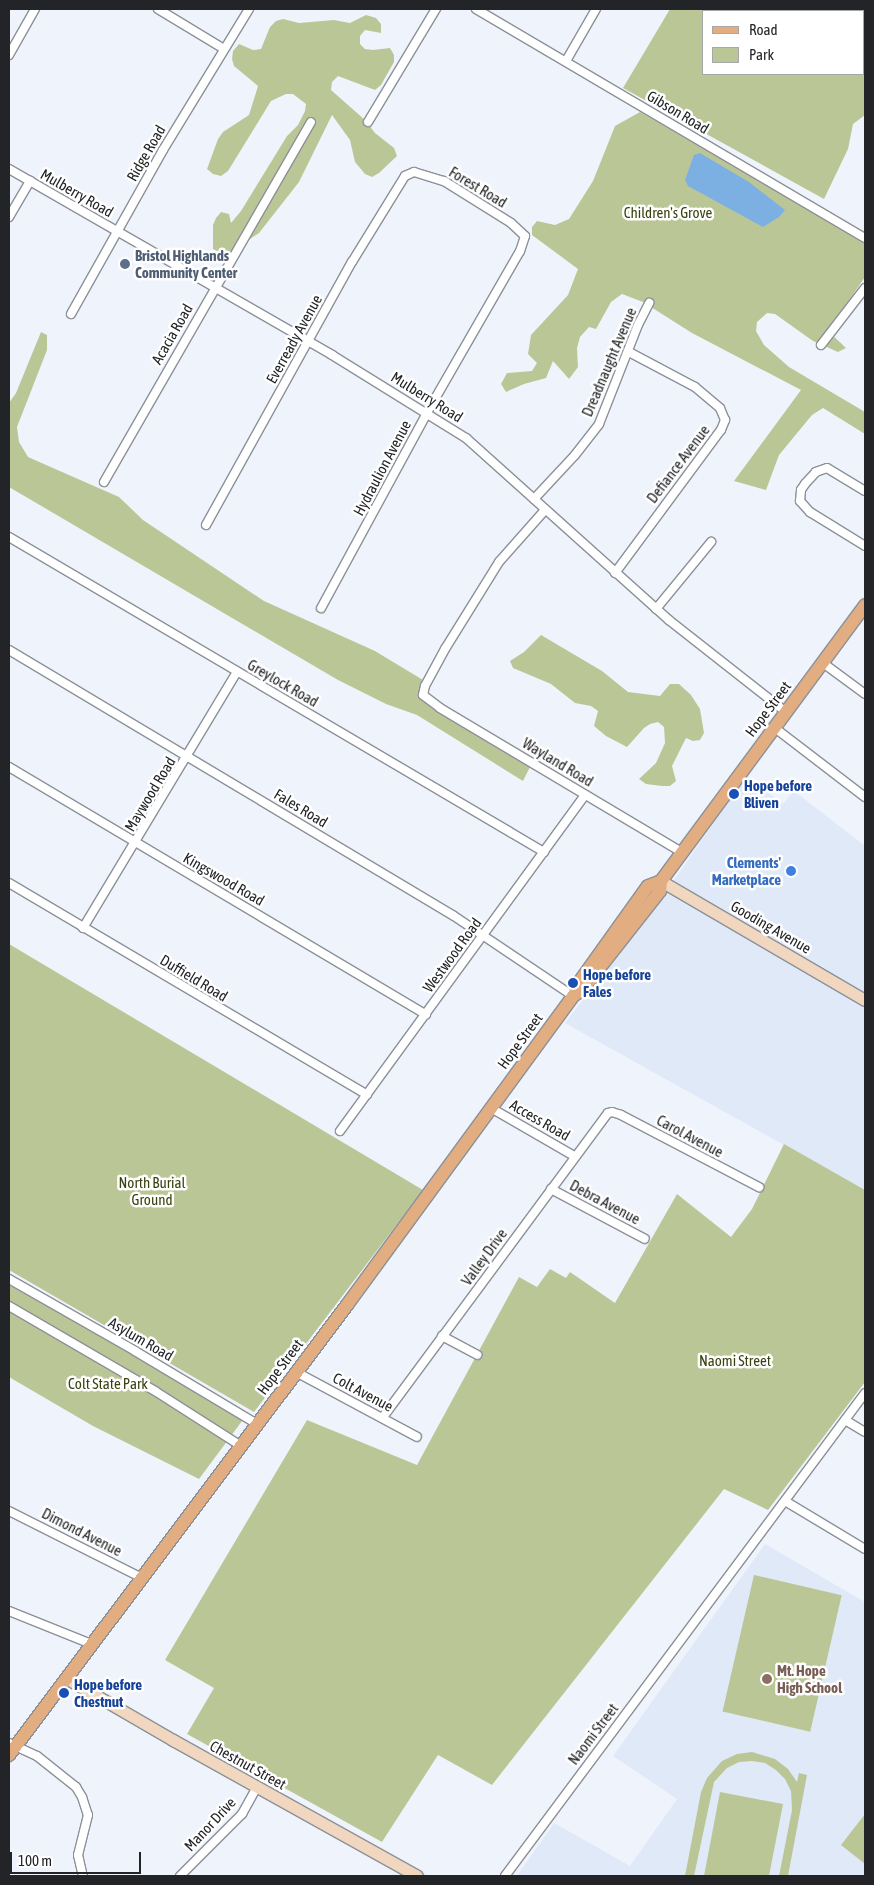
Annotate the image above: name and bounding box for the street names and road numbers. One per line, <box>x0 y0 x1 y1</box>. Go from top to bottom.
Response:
street label: Gibson Road <box>644 87 712 137</box>
street label: Ridge Road <box>123 122 169 184</box>
street label: Forest Road <box>446 163 510 211</box>
street label: Mulberry Road <box>37 165 117 221</box>
street label: Everready Avenue <box>262 291 326 387</box>
street label: Acacia Road <box>148 301 196 367</box>
street label: Dreadnaught Avenue <box>578 305 640 419</box>
street label: Mulberry Road <box>388 368 466 426</box>
street label: Hydraulion Avenue <box>349 417 415 519</box>
street label: Defiance Avenue <box>643 421 713 507</box>
street label: Greylock Road <box>244 655 322 711</box>
street label: Hope Street <box>741 678 795 740</box>
street label: Wayland Road <box>519 734 597 790</box>
street label: Maywood Road <box>121 753 179 835</box>
street label: Fales Road <box>271 785 331 831</box>
street label: Kingswood Road <box>180 849 268 909</box>
street label: Gooding Avenue <box>728 897 814 957</box>
street label: Westwood Road <box>419 914 485 996</box>
street label: Duffield Road <box>157 951 231 1005</box>
street label: Hope Street <box>494 1010 546 1072</box>
street label: Access Road <box>507 1096 573 1144</box>
street label: Carol Avenue <box>654 1111 726 1161</box>
street label: Debra Avenue <box>567 1176 643 1228</box>
street label: Valley Drive <box>457 1225 511 1289</box>
street label: Asylum Road <box>106 1313 176 1365</box>
street label: Hope Street <box>253 1336 307 1398</box>
street label: Colt Avenue <box>330 1369 396 1415</box>
street label: Dimond Avenue <box>39 1504 125 1560</box>
street label: Naomi Street <box>564 1700 622 1768</box>
street label: Chestnut Street <box>207 1737 289 1793</box>
street label: Manor Drive <box>181 1793 239 1855</box>

